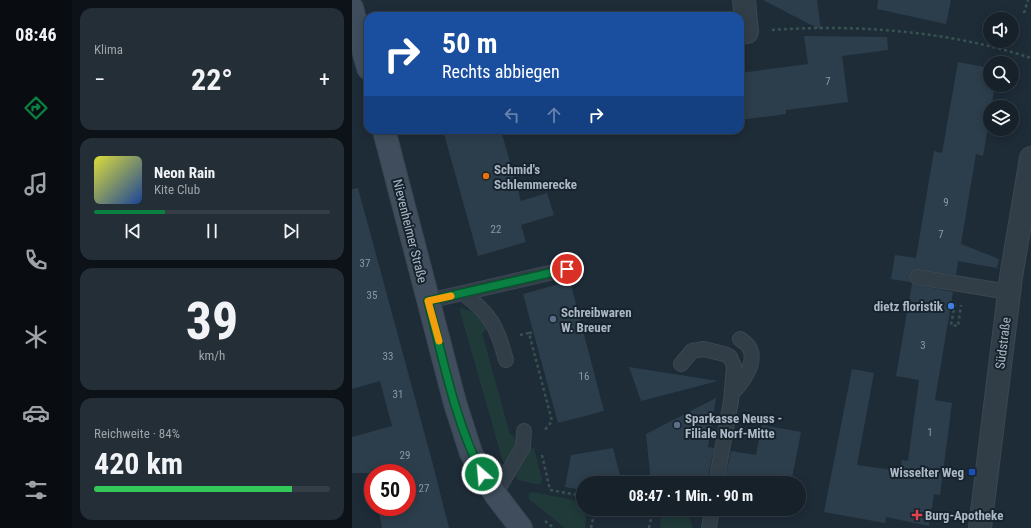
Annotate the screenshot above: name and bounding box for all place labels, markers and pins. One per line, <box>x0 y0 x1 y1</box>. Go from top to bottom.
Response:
place label: Schmid's Schlemmerecke <box>494 162 577 192</box>
marker: Schmid's Schlemmerecke <box>481 171 491 181</box>
pin <box>550 252 584 286</box>
place label: dietz floristik <box>874 299 944 314</box>
marker: dietz floristik <box>946 301 956 311</box>
place label: Schreibwaren W. Breuer <box>561 305 632 335</box>
marker: Schreibwaren W. Breuer <box>548 314 558 324</box>
place label: Sparkasse Neuss - Filiale Norf-Mitte <box>685 411 782 441</box>
marker: Sparkasse Neuss - Filiale Norf-Mitte <box>672 420 682 430</box>
place label: Wisselter Weg <box>890 465 964 480</box>
marker: Wisselter Weg <box>967 467 977 477</box>
place label: Burg-Apotheke <box>925 508 1003 523</box>
marker: Burg-Apotheke <box>912 510 922 520</box>

